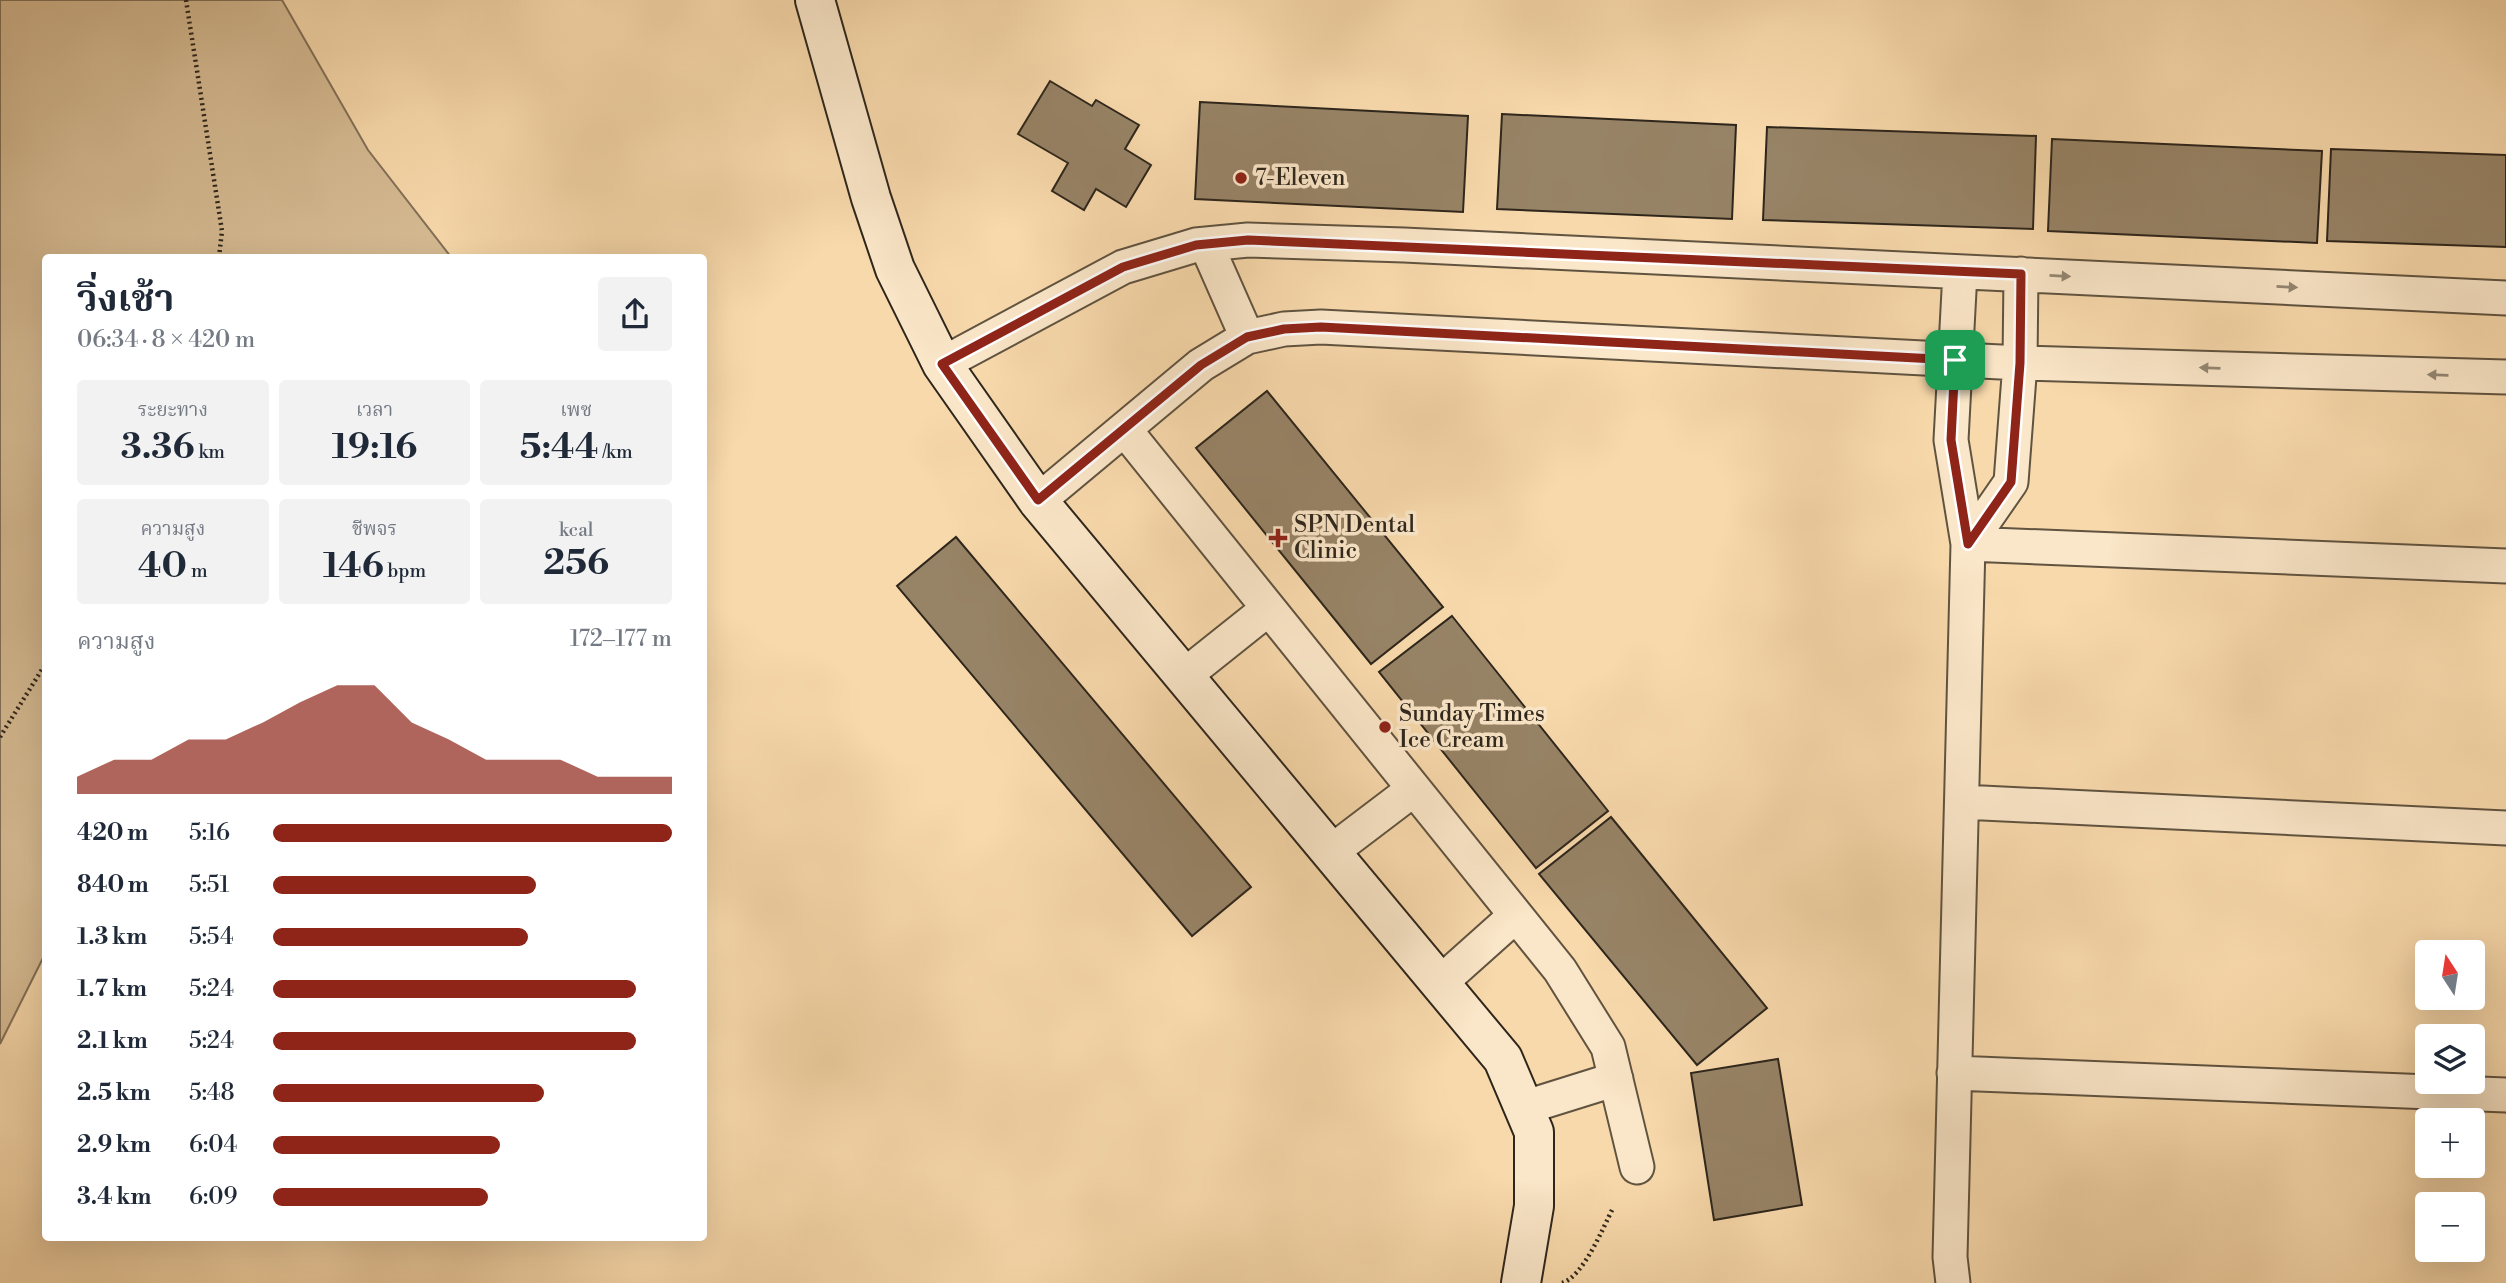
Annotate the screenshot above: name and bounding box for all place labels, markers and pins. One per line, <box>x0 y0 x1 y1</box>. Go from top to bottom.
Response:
place label: 7-Eleven <box>1255 164 1346 192</box>
marker: 7-Eleven <box>1233 170 1249 186</box>
pin <box>1925 330 1985 390</box>
place label: SPN Dental Clinic <box>1294 511 1415 565</box>
marker: SPN Dental Clinic <box>1268 528 1288 548</box>
place label: Sunday Times Ice Cream <box>1399 700 1545 754</box>
marker: Sunday Times Ice Cream <box>1377 719 1393 735</box>

